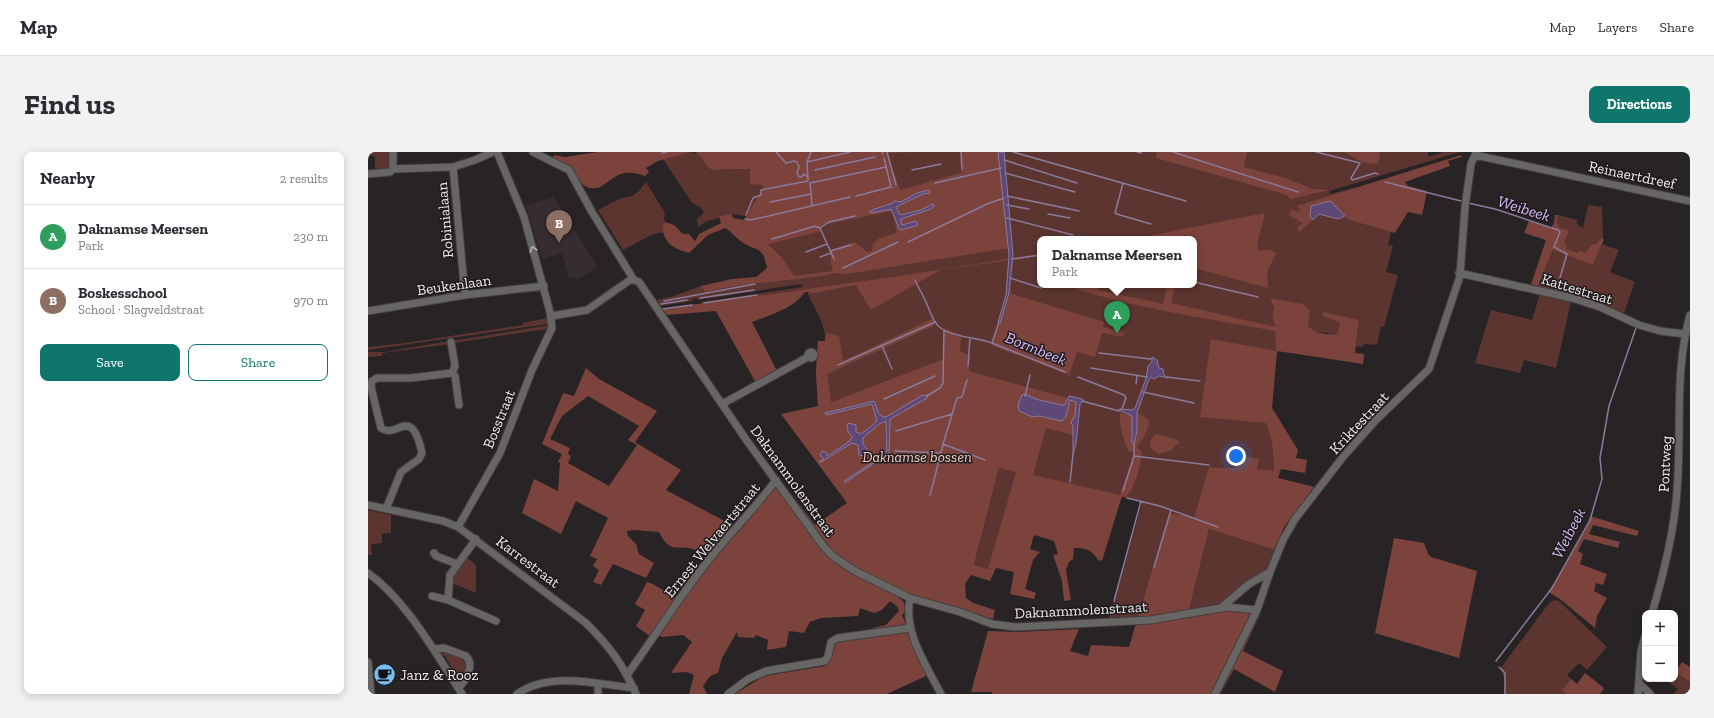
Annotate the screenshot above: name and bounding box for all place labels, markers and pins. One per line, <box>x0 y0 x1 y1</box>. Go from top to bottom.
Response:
pin: B <box>546 210 572 243</box>
pin: A <box>1104 301 1130 334</box>
cafe icon: Janz & Rooz <box>371 662 397 688</box>
place label: Janz & Rooz <box>400 666 478 684</box>

